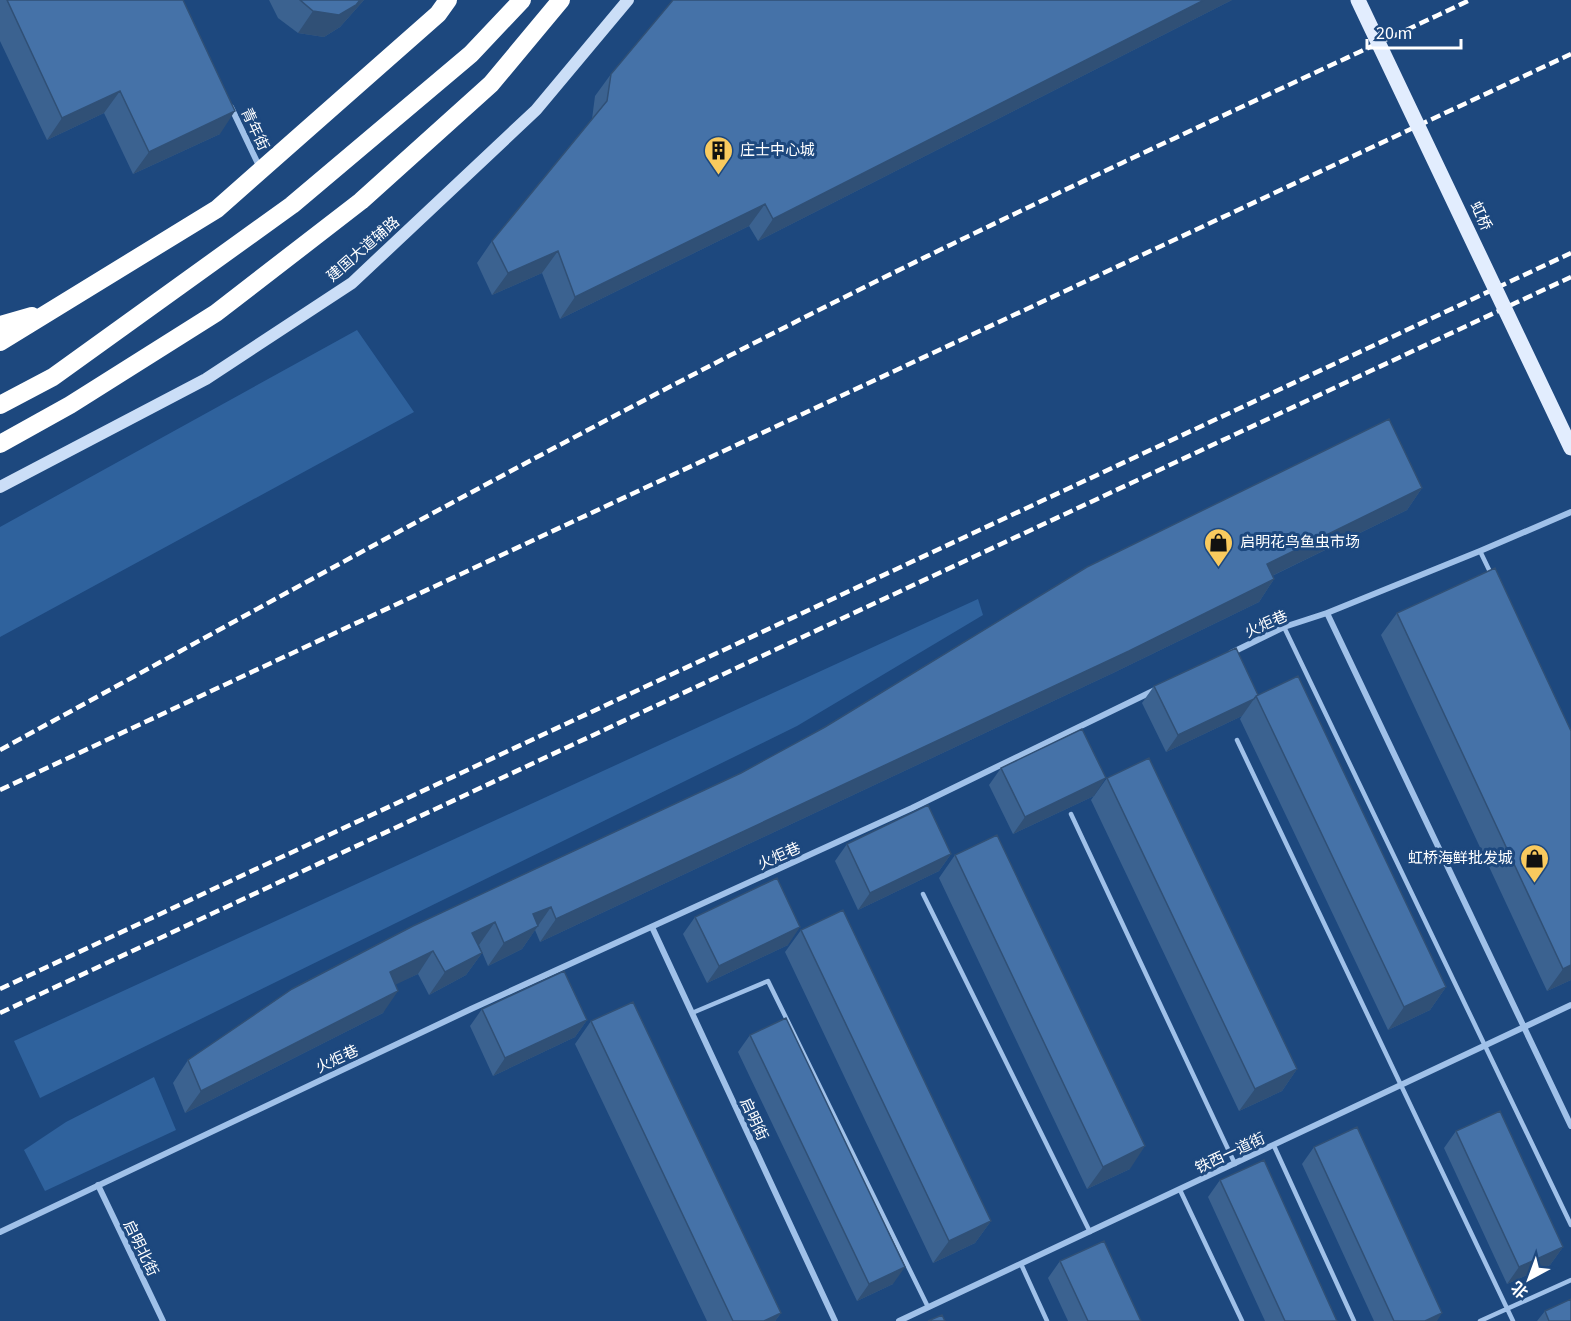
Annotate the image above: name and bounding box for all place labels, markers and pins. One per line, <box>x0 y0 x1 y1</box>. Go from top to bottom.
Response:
building icon: 庄士中心城 <box>703 134 735 176</box>
place label: 庄士中心城 <box>740 140 815 161</box>
shop icon: 启明花鸟鱼虫市场 <box>1203 526 1235 568</box>
place label: 启明花鸟鱼虫市场 <box>1240 532 1360 553</box>
shop icon: 虹桥海鲜批发城 <box>1518 842 1550 884</box>
place label: 虹桥海鲜批发城 <box>1408 848 1513 869</box>

